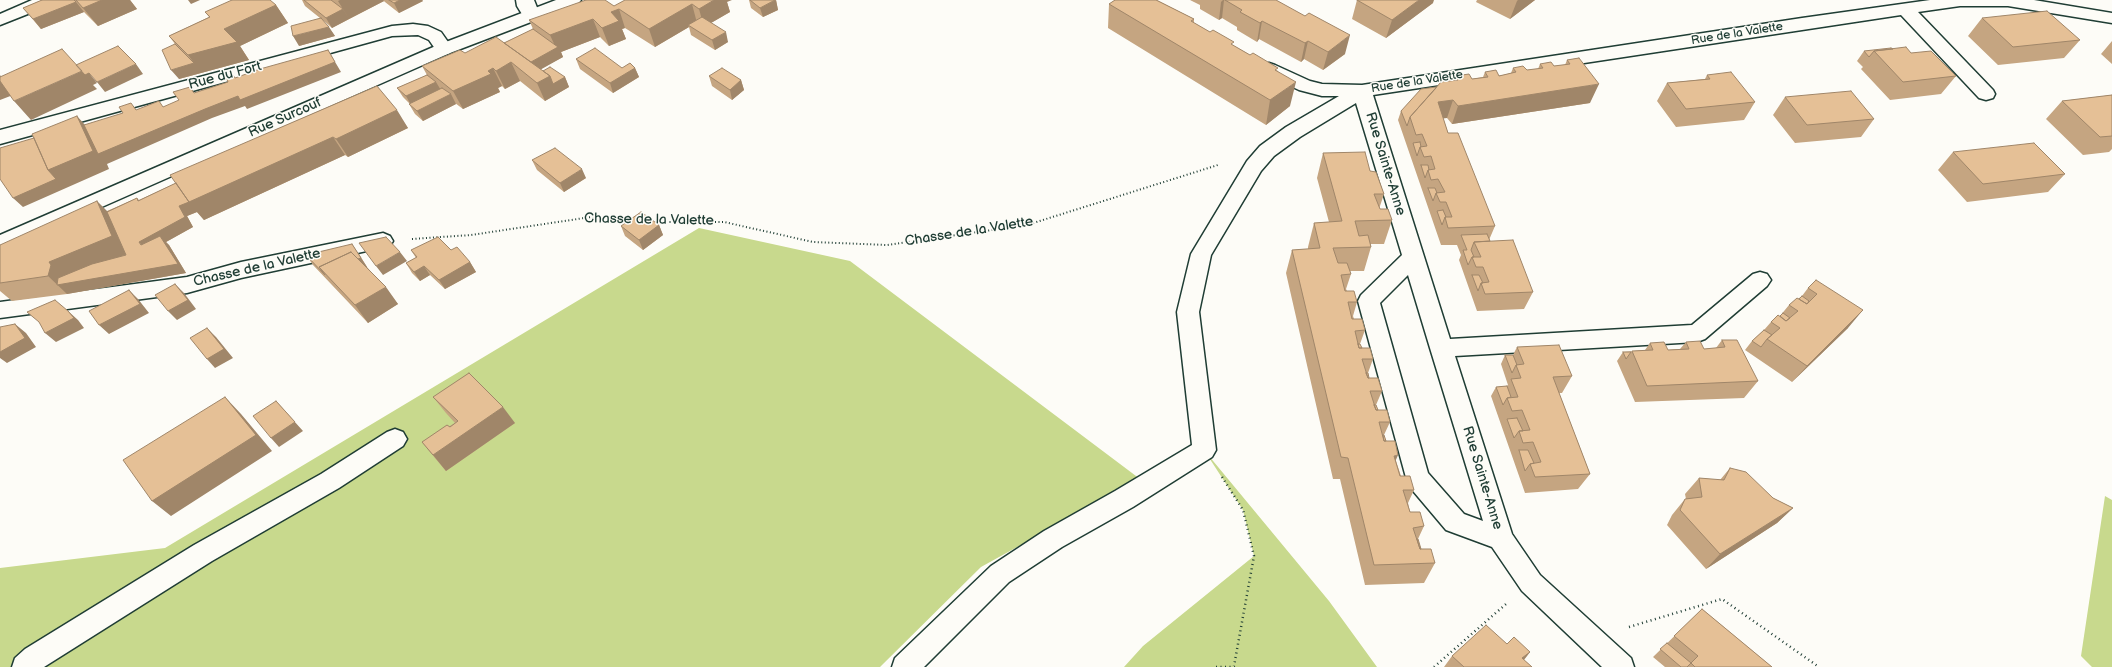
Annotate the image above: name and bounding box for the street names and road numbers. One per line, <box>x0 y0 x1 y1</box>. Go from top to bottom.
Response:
street label: Rue de la Valette <box>1690 20 1784 48</box>
street label: Rue du Fort <box>187 58 263 94</box>
street label: Rue de la Valette <box>1370 68 1464 96</box>
street label: Rue Surcouf <box>246 94 324 142</box>
street label: Rue Sainte-Anne <box>1361 110 1409 218</box>
street label: Chasse de la Valette <box>584 210 714 230</box>
street label: Chasse de la Valette <box>904 214 1034 250</box>
street label: Chasse de la Valette <box>192 245 322 291</box>
street label: Rue Sainte-Anne <box>1458 424 1506 532</box>

